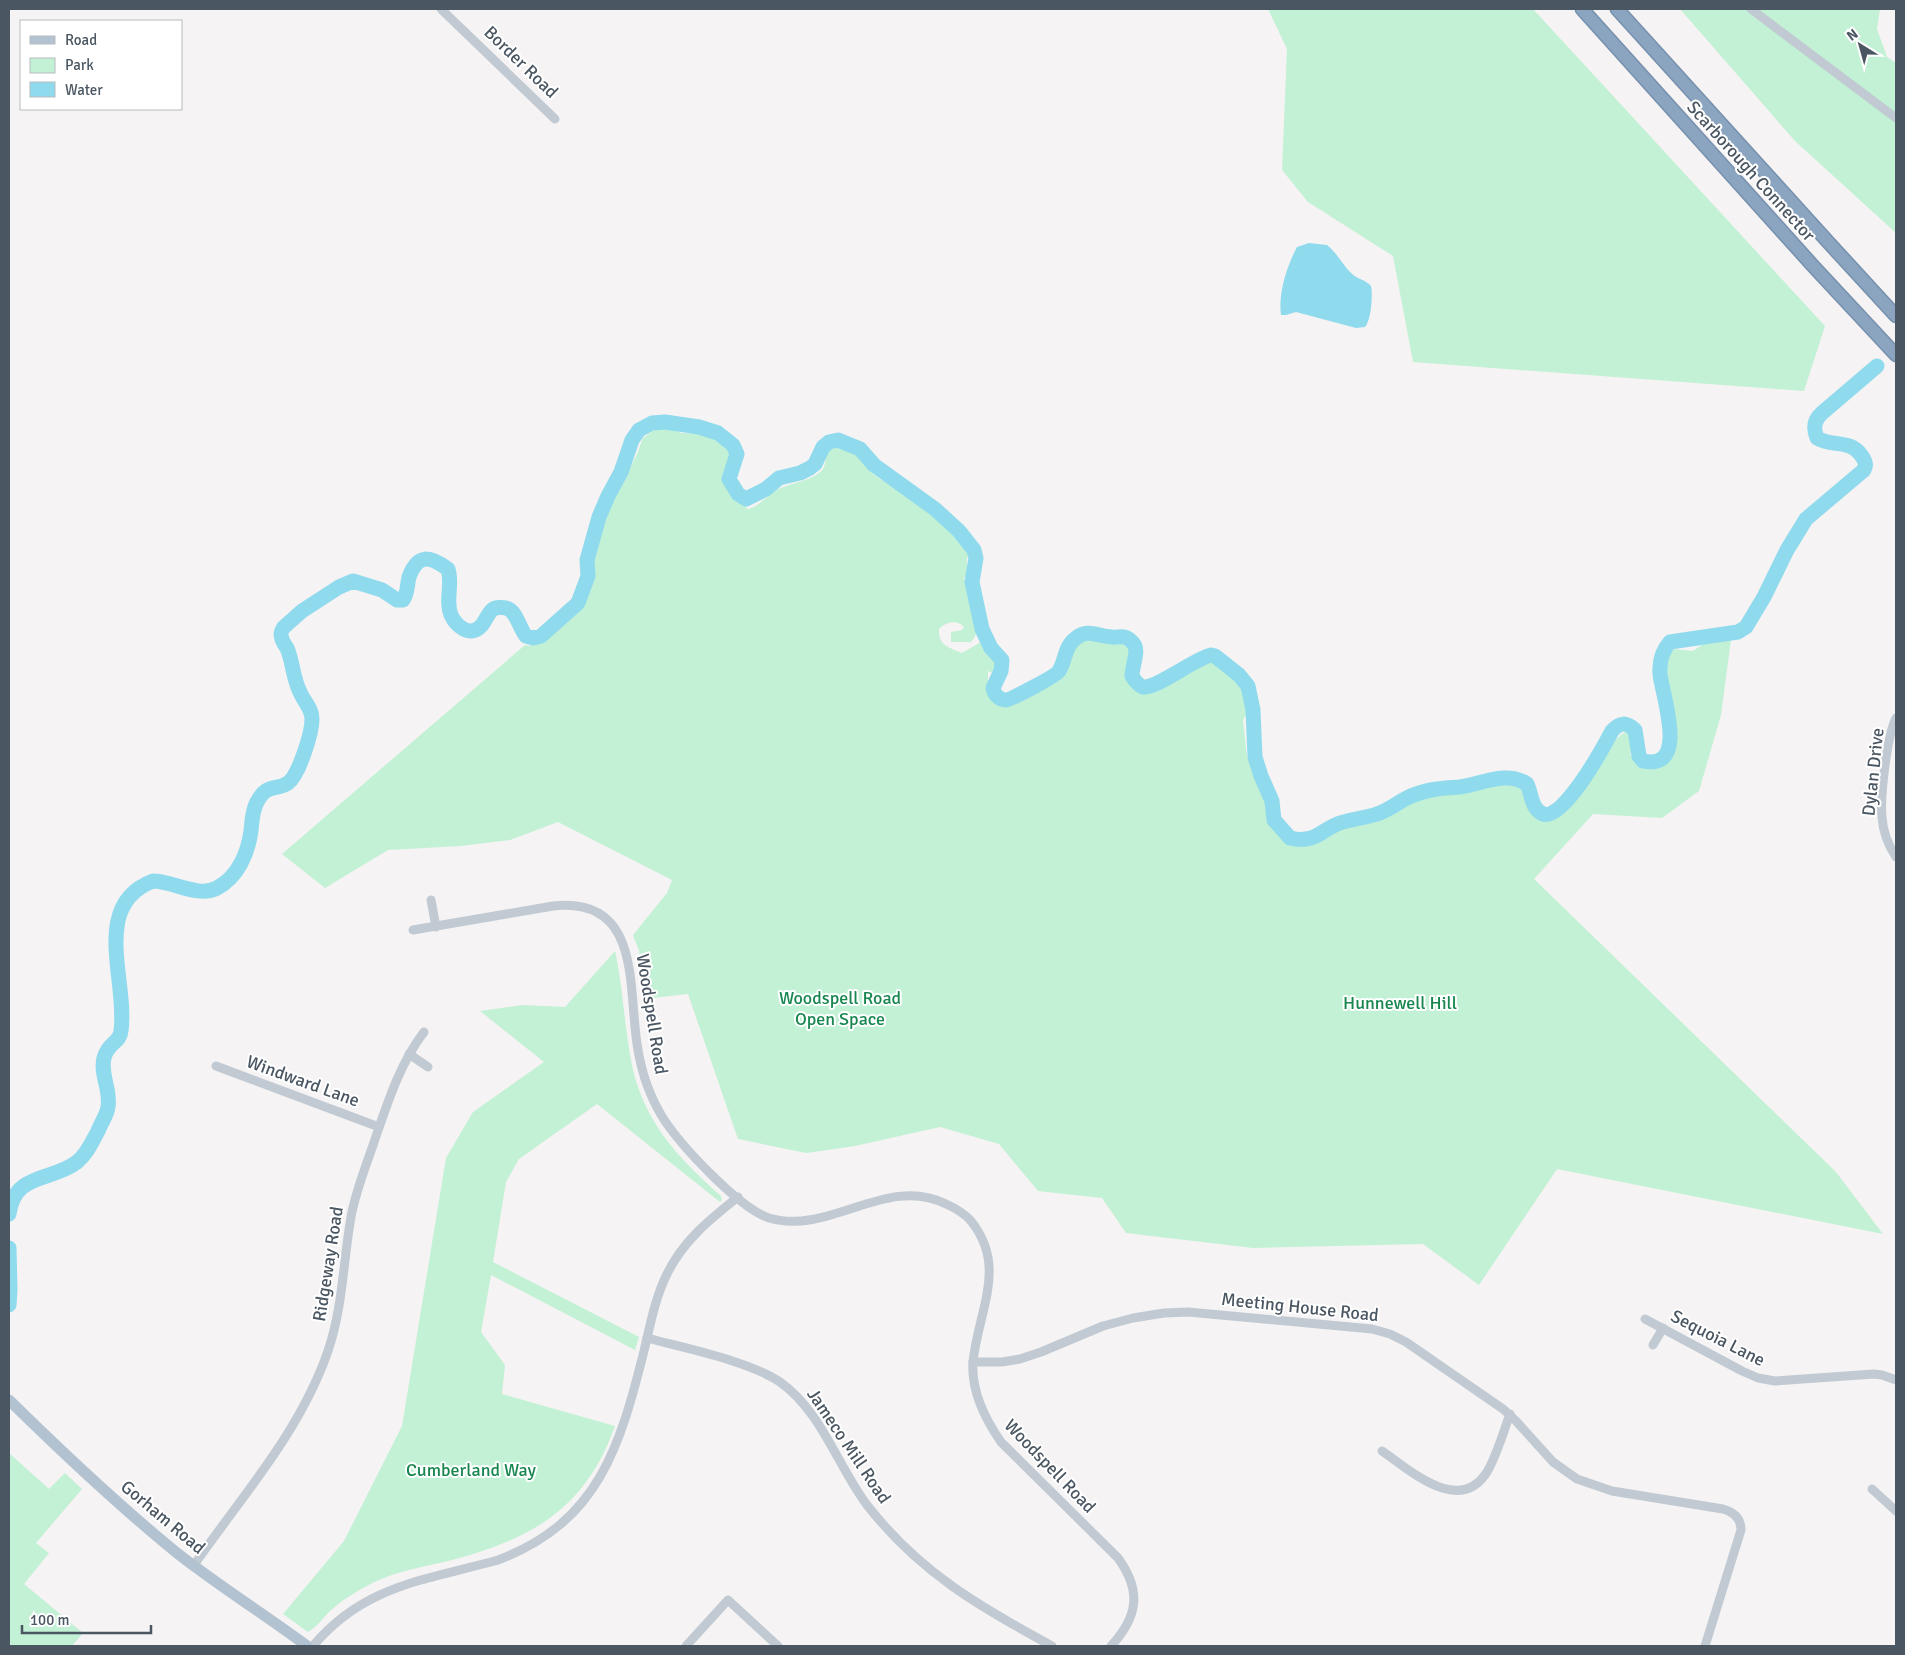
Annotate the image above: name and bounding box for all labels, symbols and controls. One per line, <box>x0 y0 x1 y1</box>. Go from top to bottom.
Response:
legend <box>20 20 182 110</box>
north arrow <box>1835 20 1885 70</box>
street label: Border Road <box>479 21 563 103</box>
text: N <box>1843 25 1861 45</box>
text: Road <box>65 31 97 49</box>
text: Park <box>65 56 94 74</box>
text: Water <box>65 81 103 99</box>
street label: Scarborough Connector <box>1682 96 1820 246</box>
street label: Dylan Drive <box>1857 727 1889 817</box>
street label: Woodspell Road <box>632 952 672 1076</box>
park label: Woodspell Road Open Space <box>779 987 901 1030</box>
park label: Hunnewell Hill <box>1343 992 1457 1014</box>
street label: Windward Lane <box>244 1050 362 1112</box>
street label: Ridgeway Road <box>308 1205 348 1323</box>
street label: Meeting House Road <box>1220 1288 1380 1326</box>
street label: Sequoia Lane <box>1667 1305 1769 1371</box>
street label: Jameco Mill Road <box>802 1384 896 1508</box>
street label: Woodspell Road <box>1000 1414 1100 1518</box>
park label: Cumberland Way <box>406 1459 536 1481</box>
street label: Gorham Road <box>116 1475 210 1559</box>
scale bar <box>22 1602 151 1634</box>
text: 100 m <box>30 1611 70 1629</box>

